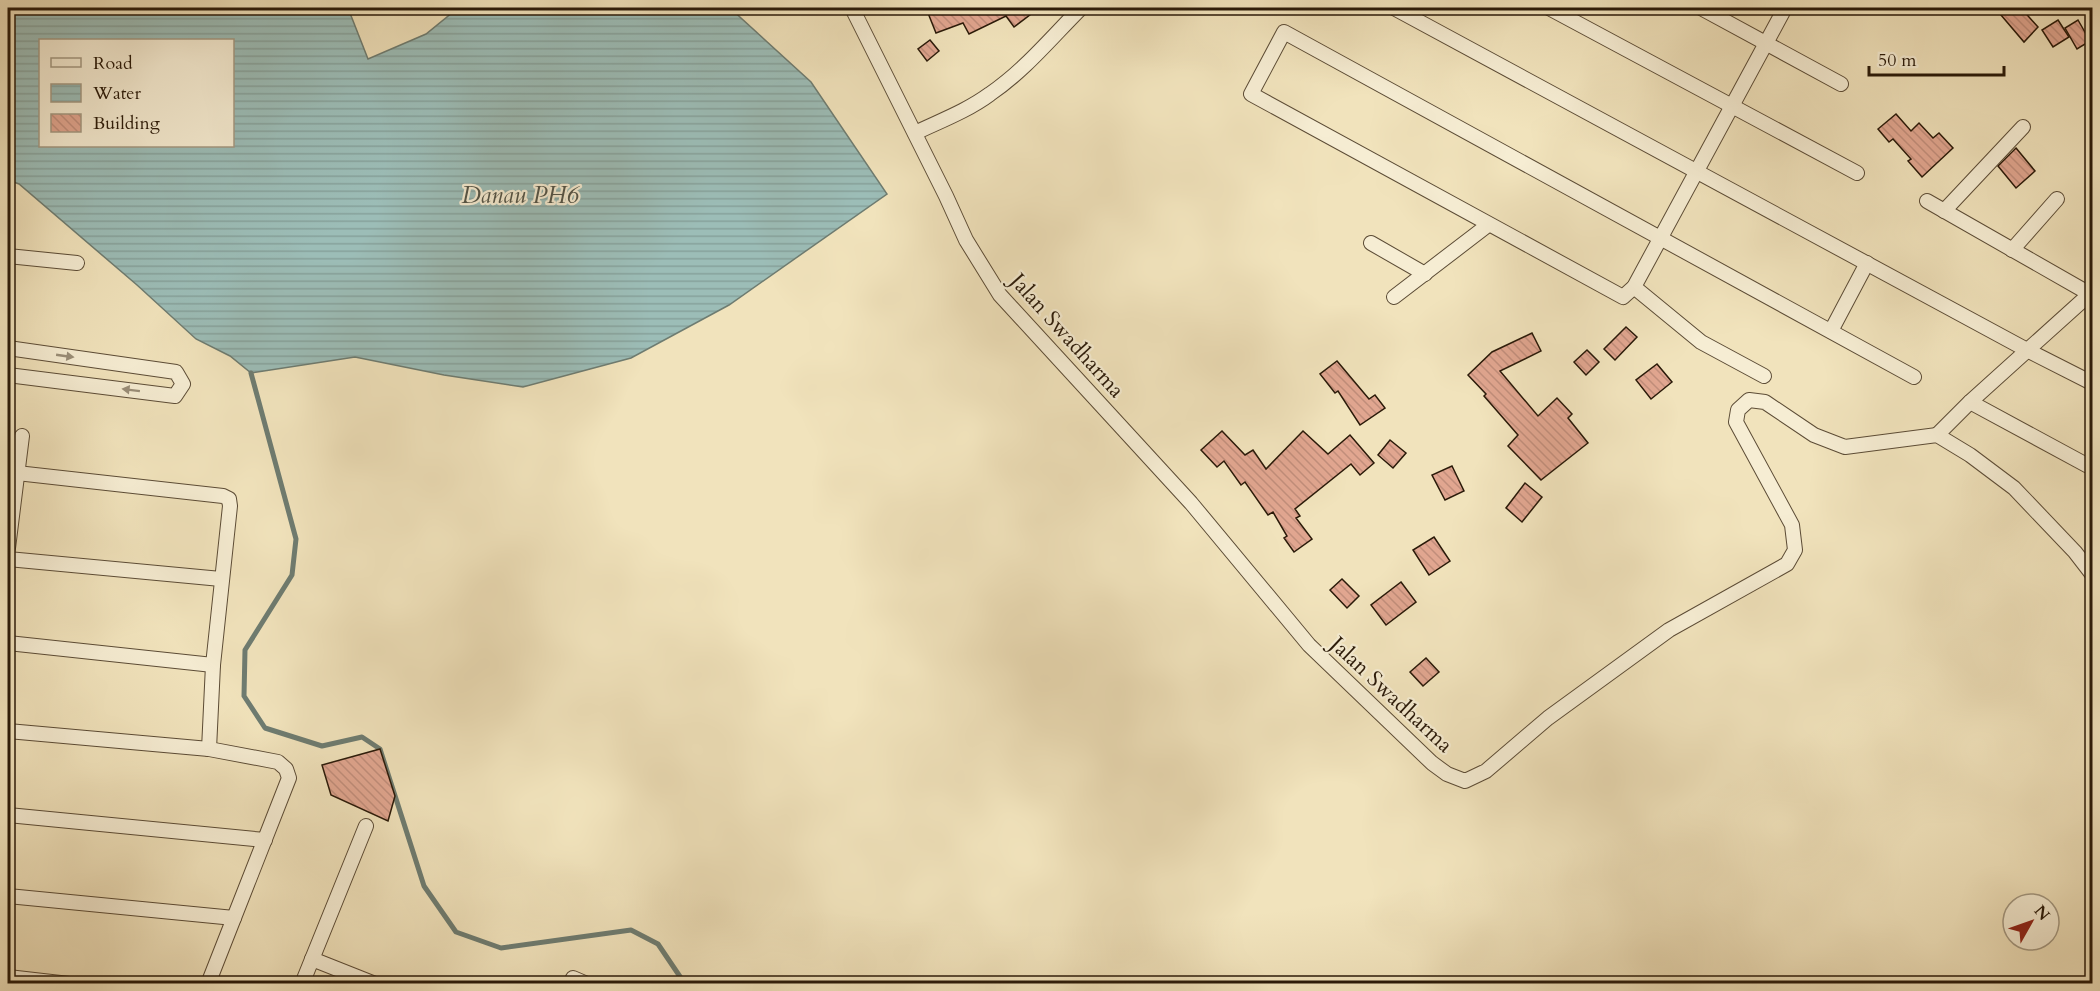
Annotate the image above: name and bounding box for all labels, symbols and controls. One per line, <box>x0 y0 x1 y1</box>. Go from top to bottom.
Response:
legend <box>39 39 234 147</box>
scale bar <box>1869 39 2004 77</box>
text: 50 m <box>1878 48 1917 73</box>
text: Road <box>93 51 133 76</box>
text: Water <box>92 81 142 106</box>
text: Building <box>93 111 161 136</box>
water label: Danau PH6 <box>462 179 580 212</box>
street label: Jalan Swadharma <box>1001 265 1132 405</box>
one-way arrow <box>56 352 75 361</box>
one-way arrow <box>122 386 141 395</box>
street label: Jalan Swadharma <box>1321 628 1460 760</box>
north arrow <box>2001 892 2061 952</box>
text: N <box>2029 901 2055 925</box>

